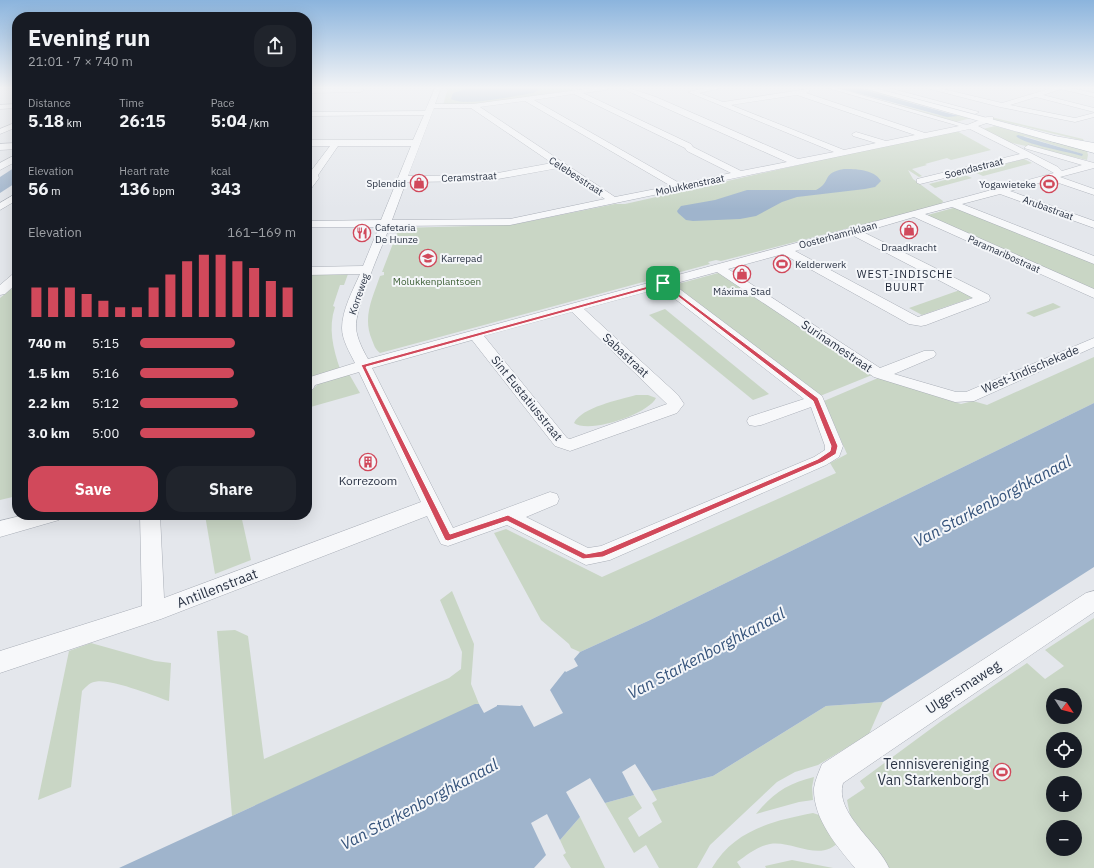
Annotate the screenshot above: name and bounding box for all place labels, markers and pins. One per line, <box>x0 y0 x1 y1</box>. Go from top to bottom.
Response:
shop icon: Splendid <box>409 173 429 193</box>
sports icon: Yogawieteke <box>1039 174 1059 194</box>
place label: Splendid <box>366 177 406 190</box>
place label: Yogawieteke <box>979 178 1037 191</box>
shop icon: Draadkracht <box>899 220 919 240</box>
place label: Cafetaria De Hunze <box>375 221 419 246</box>
restaurant icon: Cafetaria De Hunze <box>352 223 372 243</box>
place label: Draadkracht <box>881 241 937 254</box>
school or university icon: Karrepad <box>418 248 438 268</box>
place label: Karrepad <box>441 252 482 265</box>
sports icon: Kelderwerk <box>772 254 792 274</box>
place label: Kelderwerk <box>795 258 847 271</box>
shop icon: Máxima Stad <box>732 264 752 284</box>
pin <box>646 266 680 300</box>
place label: Máxima Stad <box>713 285 771 298</box>
building icon: Korrezoom <box>358 452 378 472</box>
place label: Korrezoom <box>339 473 397 488</box>
place label: Tennisvereniging Van Starkenborgh <box>878 755 990 789</box>
sports icon: Tennisvereniging Van Starkenborgh <box>992 762 1012 782</box>

